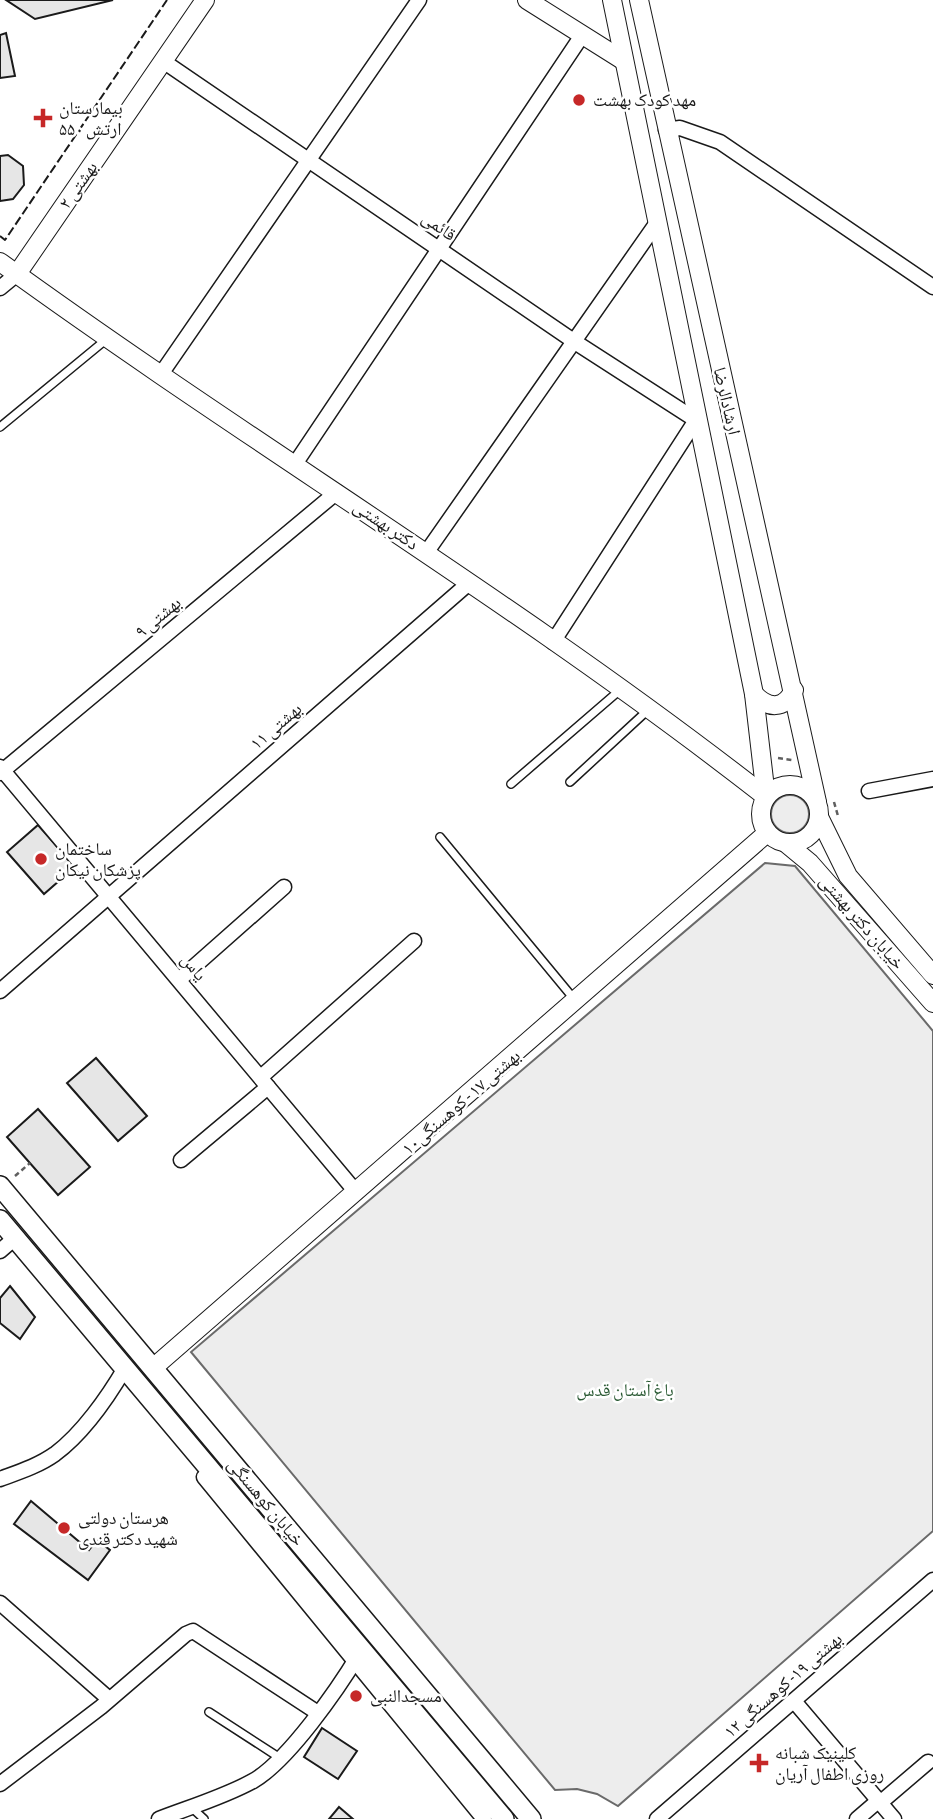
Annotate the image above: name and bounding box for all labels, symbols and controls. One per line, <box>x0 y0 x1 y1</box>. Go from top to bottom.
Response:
place label: مهد کودک بهشت <box>593 89 696 111</box>
marker: مهد کودک بهشت <box>571 92 587 108</box>
place label: بیمارستان ۵۵۰ ارتش <box>59 97 123 140</box>
marker: بیمارستان ۵۵۰ ارتش <box>33 108 53 128</box>
street label: بهشتی ۲ <box>54 157 102 213</box>
street label: قائمی <box>418 206 460 246</box>
street label: ارشادالرضا <box>709 365 745 437</box>
street label: دکتر بهشتی <box>349 495 423 555</box>
street label: بهشتی ۹ <box>131 591 185 643</box>
street label: بهشتی ۱۱ <box>246 698 306 754</box>
place label: ساختمان پزشکان نیکان <box>55 838 141 881</box>
marker: ساختمان پزشکان نیکان <box>33 851 49 867</box>
street label: خیابان دکتر بهشتی <box>815 870 909 974</box>
street label: یاس <box>176 949 212 985</box>
street label: بهشتی ۱۷ - کوهسنگی۱۰ <box>397 1045 525 1159</box>
park label: باغ آستان قدس <box>576 1379 674 1401</box>
street label: خیابان کوهسنگی <box>223 1454 309 1550</box>
place label: هرستان دولتی شهید دکتر قندی <box>78 1507 178 1550</box>
marker: هرستان دولتی شهید دکتر قندی <box>56 1520 72 1536</box>
street label: بهشتی ۱۹- کوهسنگی ۱۲ <box>719 1628 847 1742</box>
place label: مسجدالنبی <box>370 1685 442 1707</box>
marker: مسجدالنبی <box>348 1688 364 1704</box>
place label: کلینیک شبانه روزی اطفال آریان <box>775 1742 884 1785</box>
marker: کلینیک شبانه روزی اطفال آریان <box>749 1753 769 1773</box>

